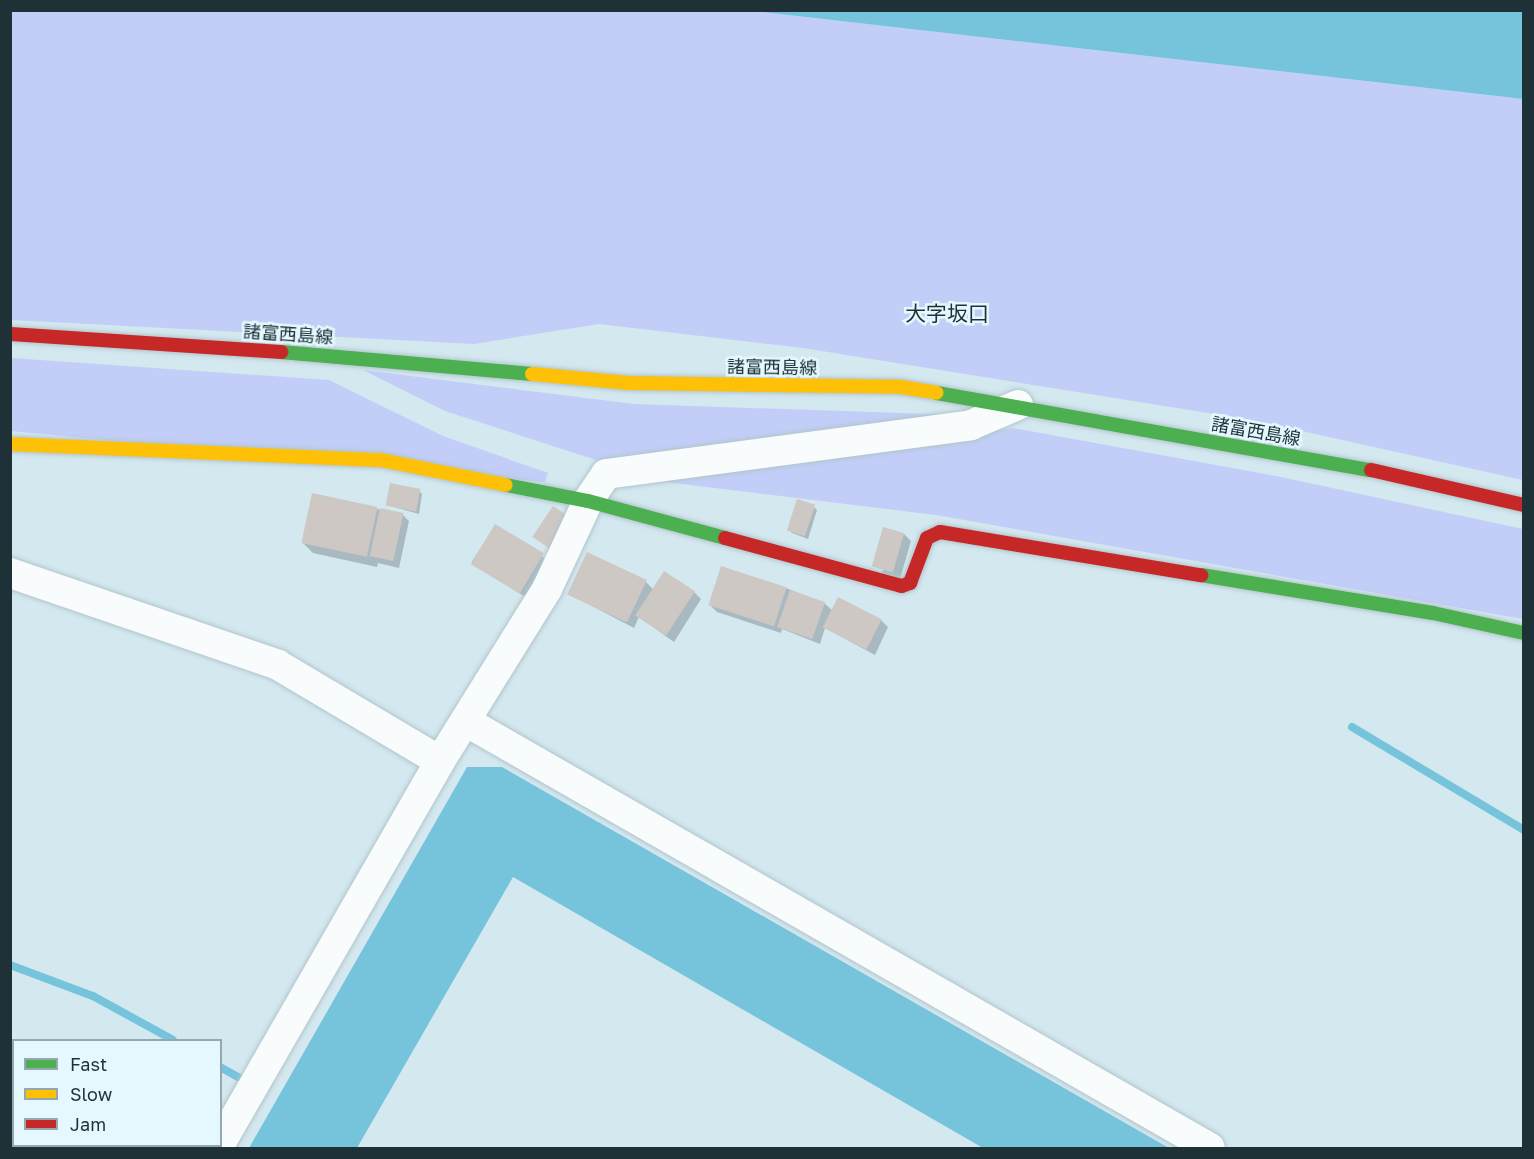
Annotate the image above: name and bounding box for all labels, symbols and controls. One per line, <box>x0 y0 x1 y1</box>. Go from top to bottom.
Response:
district label: 大字坂口 <box>905 300 989 326</box>
street label: 諸富西島線 <box>242 320 334 348</box>
street label: 諸富西島線 <box>727 355 817 379</box>
street label: 諸富西島線 <box>1210 413 1302 449</box>
legend <box>12 1039 222 1147</box>
text: Fast <box>70 1053 107 1075</box>
text: Slow <box>70 1083 112 1105</box>
text: Jam <box>70 1113 106 1135</box>

